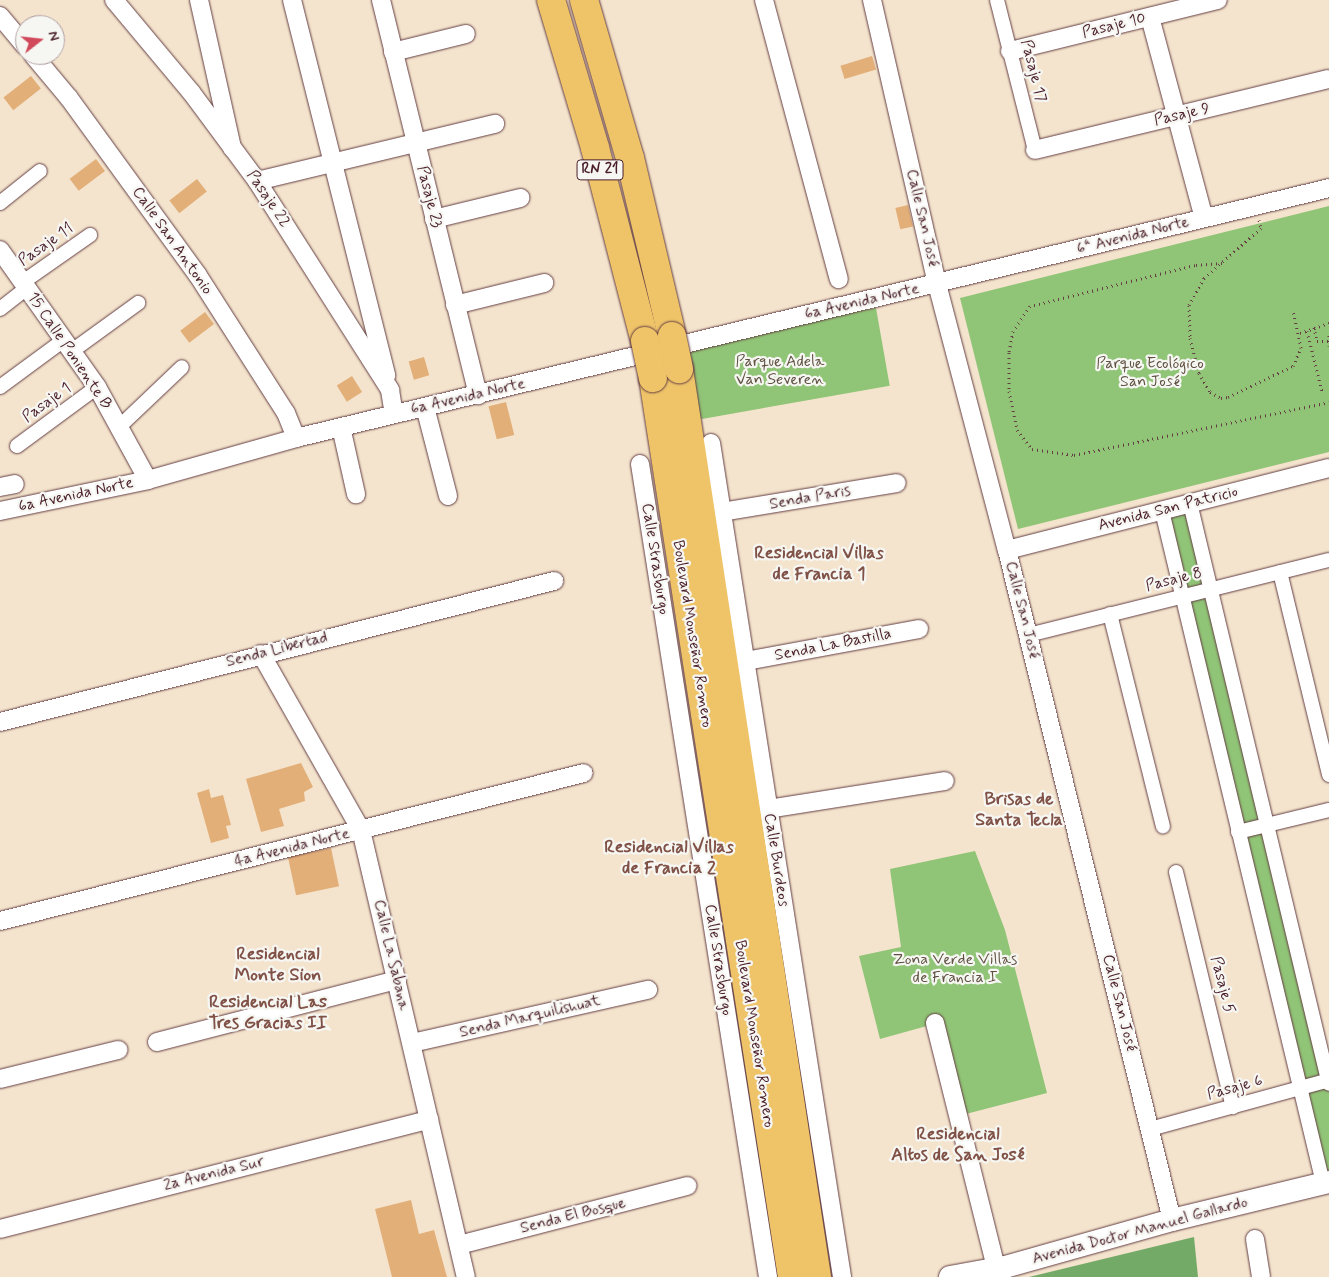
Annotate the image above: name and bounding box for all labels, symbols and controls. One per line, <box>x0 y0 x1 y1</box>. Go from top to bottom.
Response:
street label: Pasaje 10 <box>1080 9 1148 43</box>
north arrow <box>15 15 65 65</box>
text: N <box>44 29 63 43</box>
street label: Pasaje 17 <box>1016 38 1050 104</box>
street label: Pasaje 9 <box>1152 99 1212 131</box>
road number: RN 21 <box>576 158 624 182</box>
street label: Pasaje 23 <box>412 164 446 230</box>
street label: Pasaje 22 <box>242 167 294 231</box>
street label: Calle San José <box>902 168 942 268</box>
street label: Calle San Antonio <box>129 185 215 297</box>
street label: 6ª Avenida Norte <box>1075 213 1191 259</box>
street label: Pasaje 11 <box>15 219 77 271</box>
street label: 6a Avenida Norte <box>803 279 921 325</box>
street label: 15 Calle Poniente B <box>23 289 115 413</box>
park label: Parque Adela Van Severen <box>736 352 824 390</box>
park label: Parque Ecológico San José <box>1096 354 1204 392</box>
street label: 6a Avenida Norte <box>409 374 527 420</box>
street label: Pasaje 1 <box>19 379 75 427</box>
street label: 6a Avenida Norte <box>17 473 135 517</box>
street label: Senda Paris <box>769 482 851 514</box>
street label: Avenida San Patricio <box>1098 483 1238 535</box>
street label: Calle Strasburgo <box>637 502 673 616</box>
street label: Boulevard Monseñor Romero <box>668 539 716 729</box>
district label: Residencial Villas de Francia 1 <box>755 543 883 586</box>
street label: Calle San José <box>1001 560 1043 660</box>
street label: Pasaje 8 <box>1144 564 1204 596</box>
street label: Senda La Bastilla <box>773 624 893 666</box>
street label: Senda Libertad <box>224 628 330 672</box>
district label: Brisas de Santa Tecla <box>975 789 1063 832</box>
street label: Calle Burdeos <box>759 813 793 907</box>
street label: 4a Avenida Norte <box>232 824 352 872</box>
district label: Residencial Villas de Francia 2 <box>605 837 733 880</box>
street label: Calle La Sabana <box>368 896 414 1014</box>
street label: Calle Strasburgo <box>700 903 736 1017</box>
street label: Boulevard Monseñor Romero <box>730 939 778 1129</box>
district label: Residencial Monte Sion <box>235 944 321 986</box>
park label: Zona Verde Villas de Francia I <box>896 950 1014 988</box>
street label: Calle San José <box>1098 953 1140 1053</box>
street label: Pasaje 5 <box>1206 954 1238 1016</box>
district label: Residencial Las Tres Gracias II <box>209 992 327 1034</box>
street label: Senda Marquilishuat <box>459 992 601 1042</box>
street label: Pasaje 6 <box>1205 1071 1265 1105</box>
district label: Residencial Altos de San José <box>893 1124 1023 1166</box>
street label: 2a Avenida Sur <box>162 1152 266 1196</box>
street label: Senda El Bosque <box>517 1193 629 1239</box>
street label: Avenida Doctor Manuel Gallardo <box>1035 1194 1245 1268</box>

